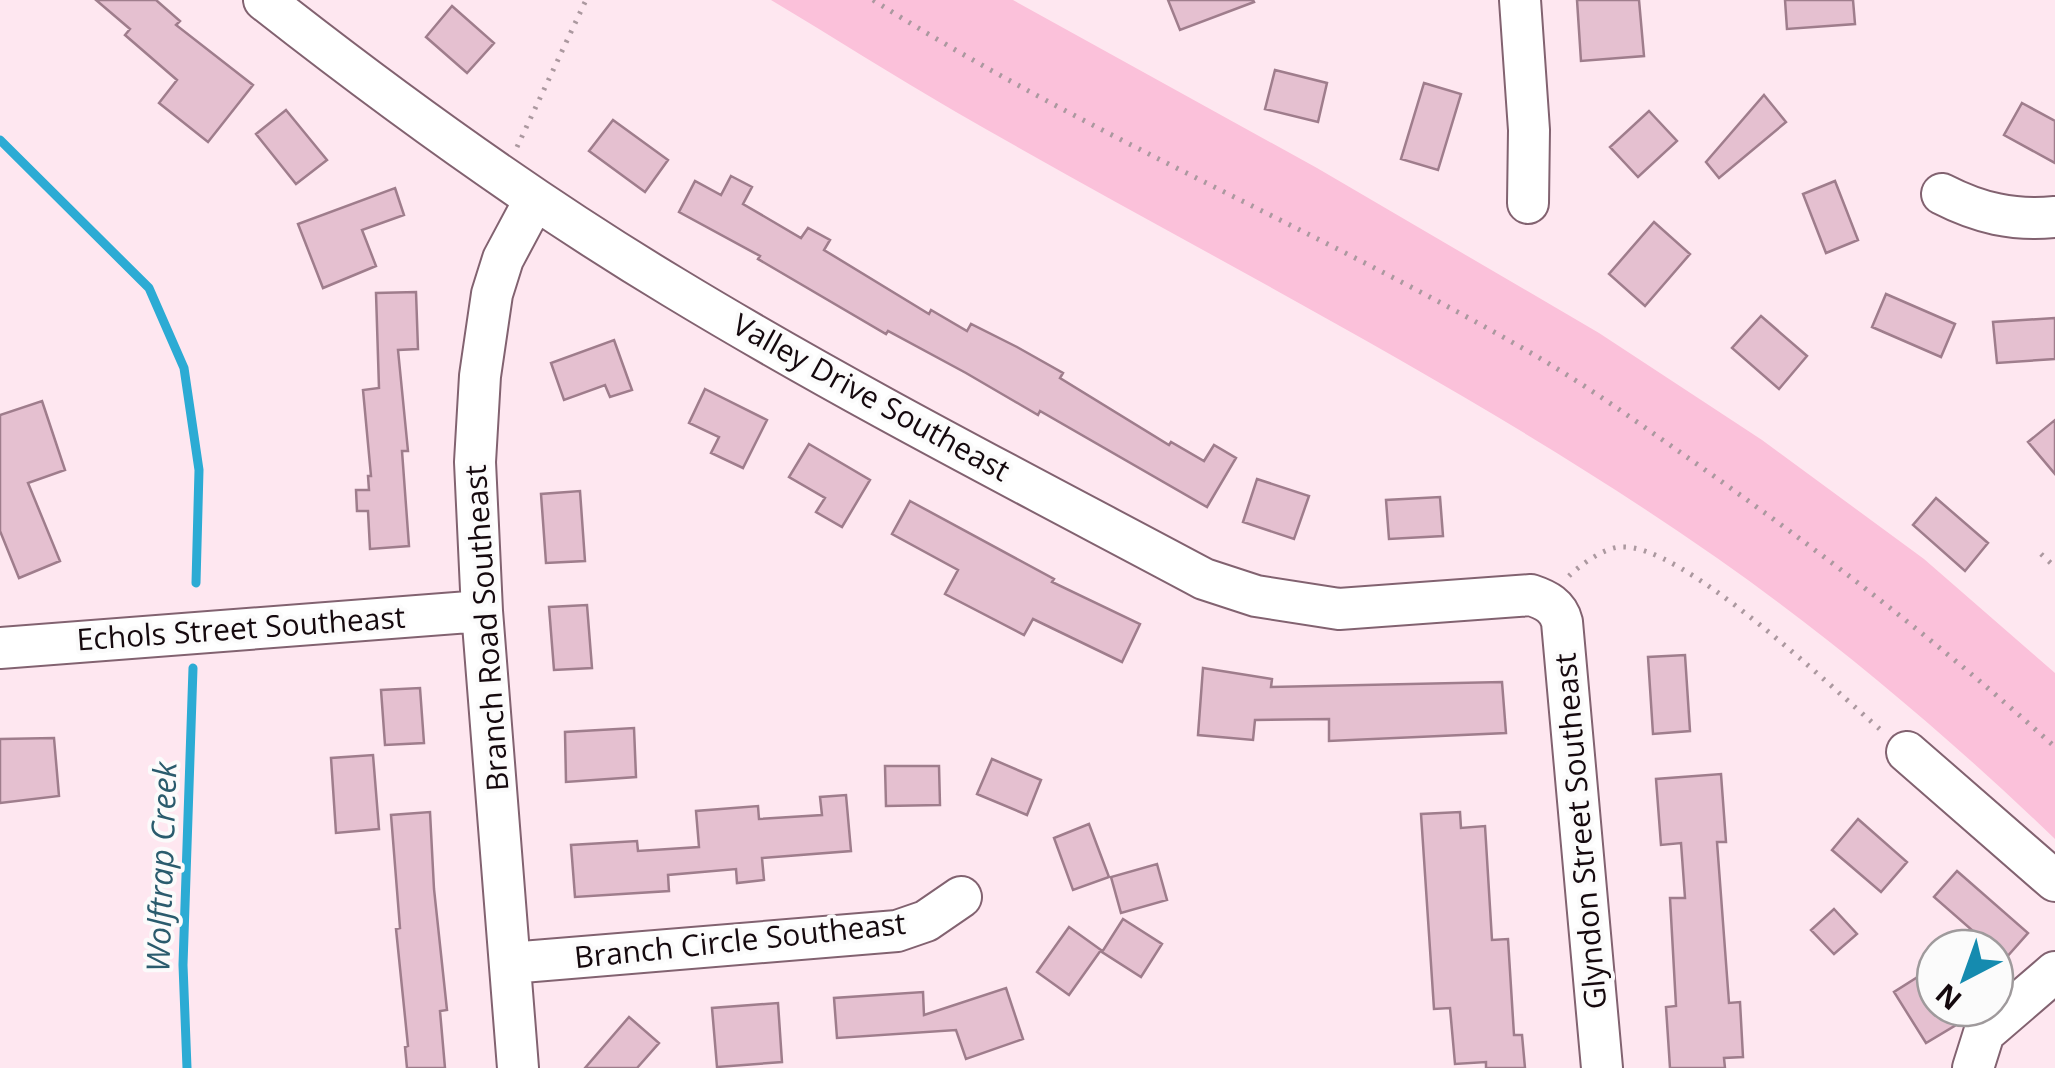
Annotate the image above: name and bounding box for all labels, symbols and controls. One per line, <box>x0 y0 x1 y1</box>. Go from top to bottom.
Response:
street label: Valley Drive Southeast <box>726 303 1018 490</box>
street label: Branch Road Southeast <box>454 463 517 793</box>
street label: Echols Street Southeast <box>75 596 407 659</box>
street label: Glyndon Street Southeast <box>1544 651 1616 1011</box>
water label: Wolftrap Creek <box>135 760 186 973</box>
street label: Branch Circle Southeast <box>572 902 908 977</box>
north arrow <box>1915 928 2015 1028</box>
text: N <box>1927 976 1969 1019</box>

